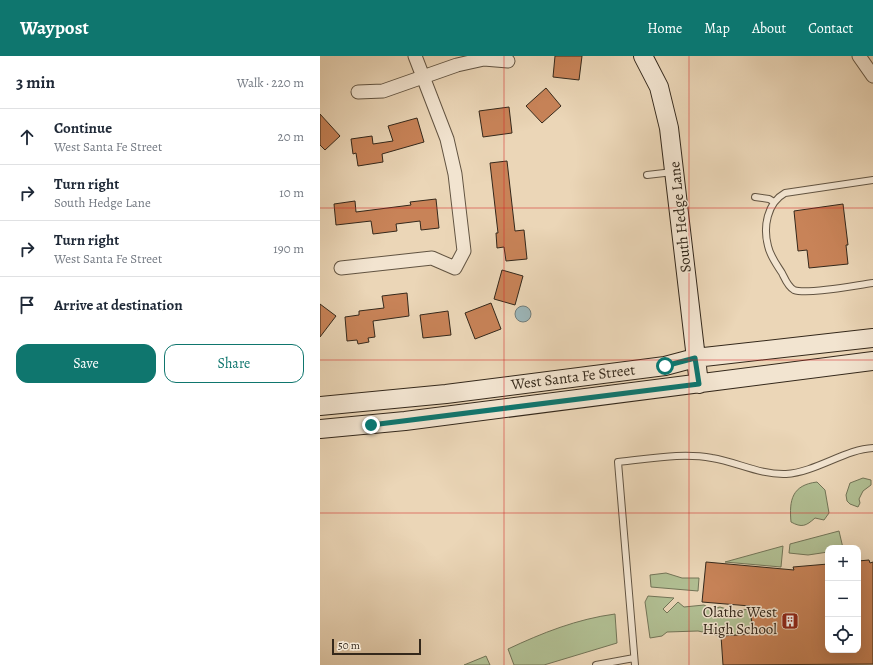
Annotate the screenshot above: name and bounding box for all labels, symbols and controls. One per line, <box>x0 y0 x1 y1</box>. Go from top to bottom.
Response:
text: Waypost <box>20 15 89 41</box>
text: Home <box>647 19 682 38</box>
text: Map <box>704 19 730 38</box>
text: About <box>752 19 786 38</box>
text: Contact <box>808 19 853 38</box>
text: 3 min <box>16 71 55 94</box>
text: Walk · 220 m <box>237 74 304 91</box>
text: Continue <box>54 118 112 138</box>
icon: ahead <box>16 126 38 148</box>
text: 20 m <box>278 128 304 145</box>
text: West Santa Fe Street <box>54 138 162 155</box>
street label: South Hedge Lane <box>664 160 696 274</box>
text: Turn right <box>54 174 119 194</box>
icon: right <box>16 182 38 204</box>
text: 10 m <box>279 184 304 201</box>
text: South Hedge Lane <box>54 194 151 211</box>
text: Turn right <box>54 230 119 250</box>
icon: right <box>16 238 38 260</box>
text: 190 m <box>273 240 304 257</box>
text: West Santa Fe Street <box>54 250 162 267</box>
icon: arrive <box>16 294 38 316</box>
text: Arrive at destination <box>54 295 183 315</box>
button: Save <box>16 344 156 383</box>
button: Share <box>164 344 304 383</box>
route start <box>656 357 674 375</box>
street label: West Santa Fe Street <box>509 359 636 395</box>
route end <box>362 416 380 434</box>
map controls <box>825 545 861 653</box>
button: + <box>825 545 861 581</box>
button: − <box>825 581 861 617</box>
place label: Olathe West High School <box>702 602 777 639</box>
building icon: Olathe West High School <box>780 611 800 631</box>
button: locate <box>825 617 861 653</box>
scale bar <box>332 637 421 656</box>
text: 50 m <box>338 638 360 653</box>

